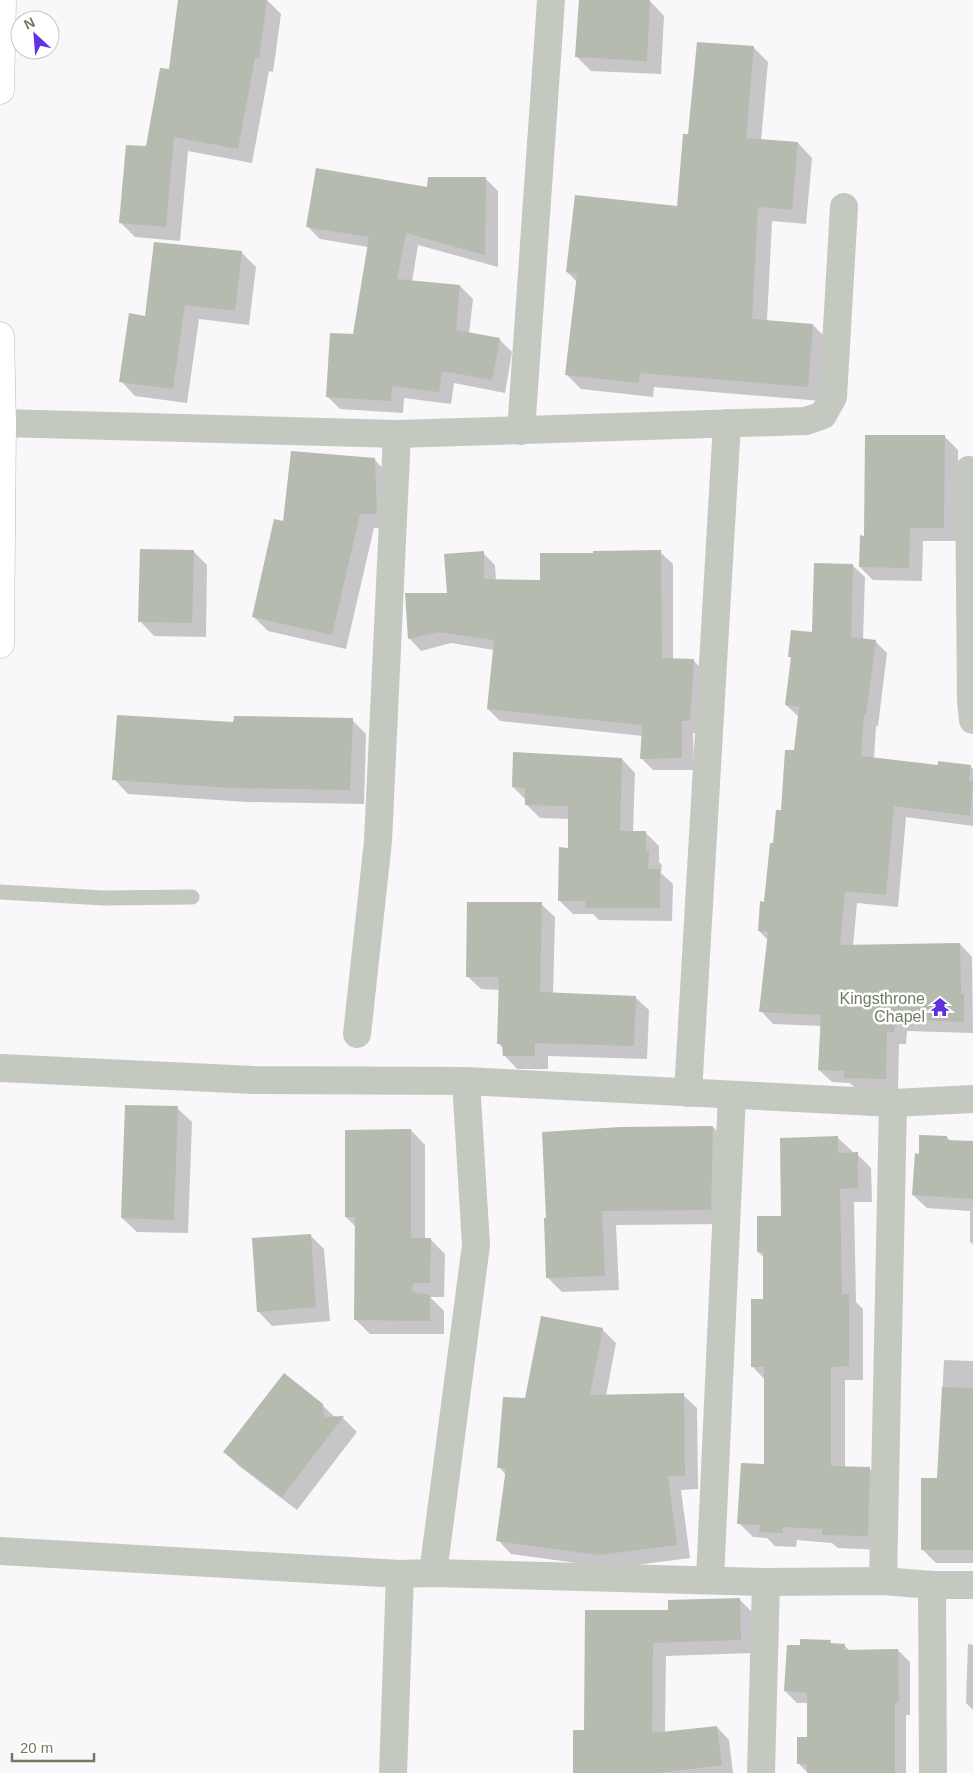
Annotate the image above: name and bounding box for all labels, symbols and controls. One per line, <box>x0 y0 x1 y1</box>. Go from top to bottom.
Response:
north arrow <box>10 10 60 60</box>
text: N <box>21 14 37 33</box>
place label: Kingsthrone Chapel <box>840 990 925 1025</box>
temple icon: Kingsthrone Chapel <box>929 996 951 1018</box>
scale bar <box>12 1730 95 1762</box>
text: 20 m <box>20 1739 53 1756</box>

